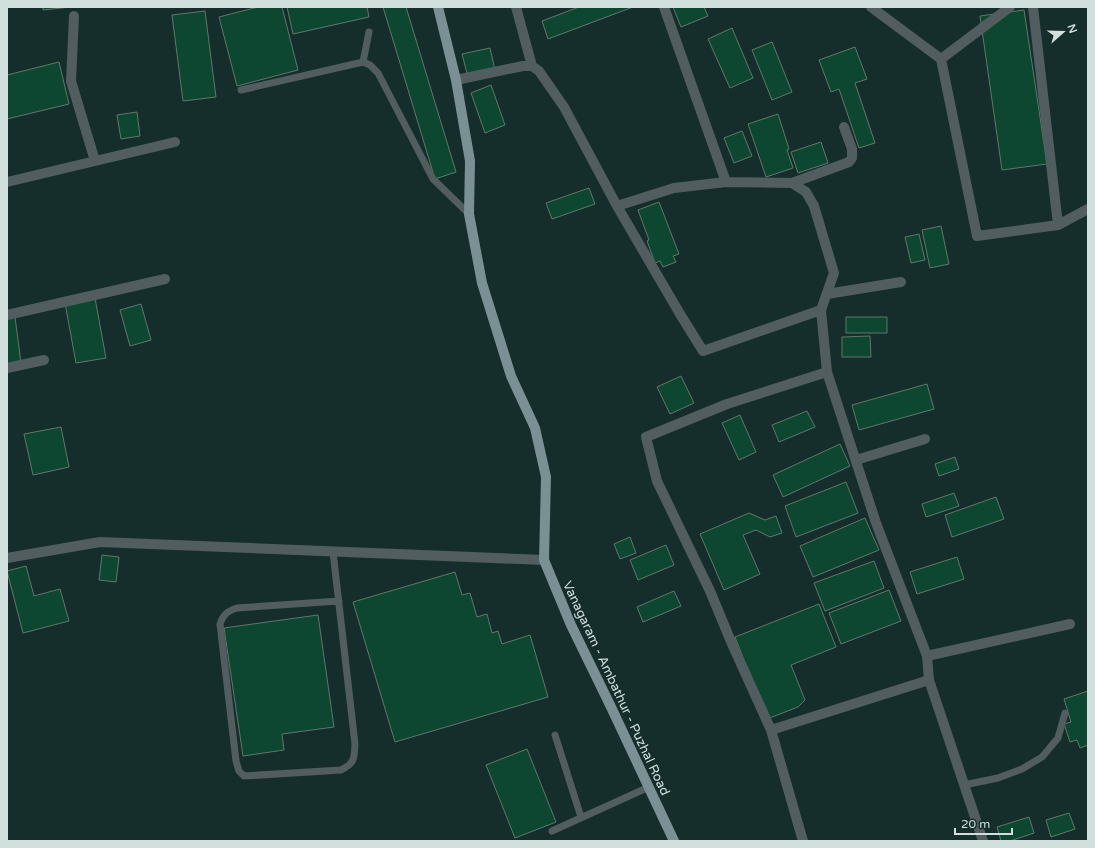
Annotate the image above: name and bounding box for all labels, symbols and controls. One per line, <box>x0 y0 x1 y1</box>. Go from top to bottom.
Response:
north arrow <box>1043 12 1083 52</box>
text: N <box>1064 22 1080 35</box>
street label: Vanagaram - Ambathur - Puzhal Road <box>559 579 673 798</box>
scale bar <box>955 810 1012 836</box>
text: 20 m <box>961 817 990 831</box>

